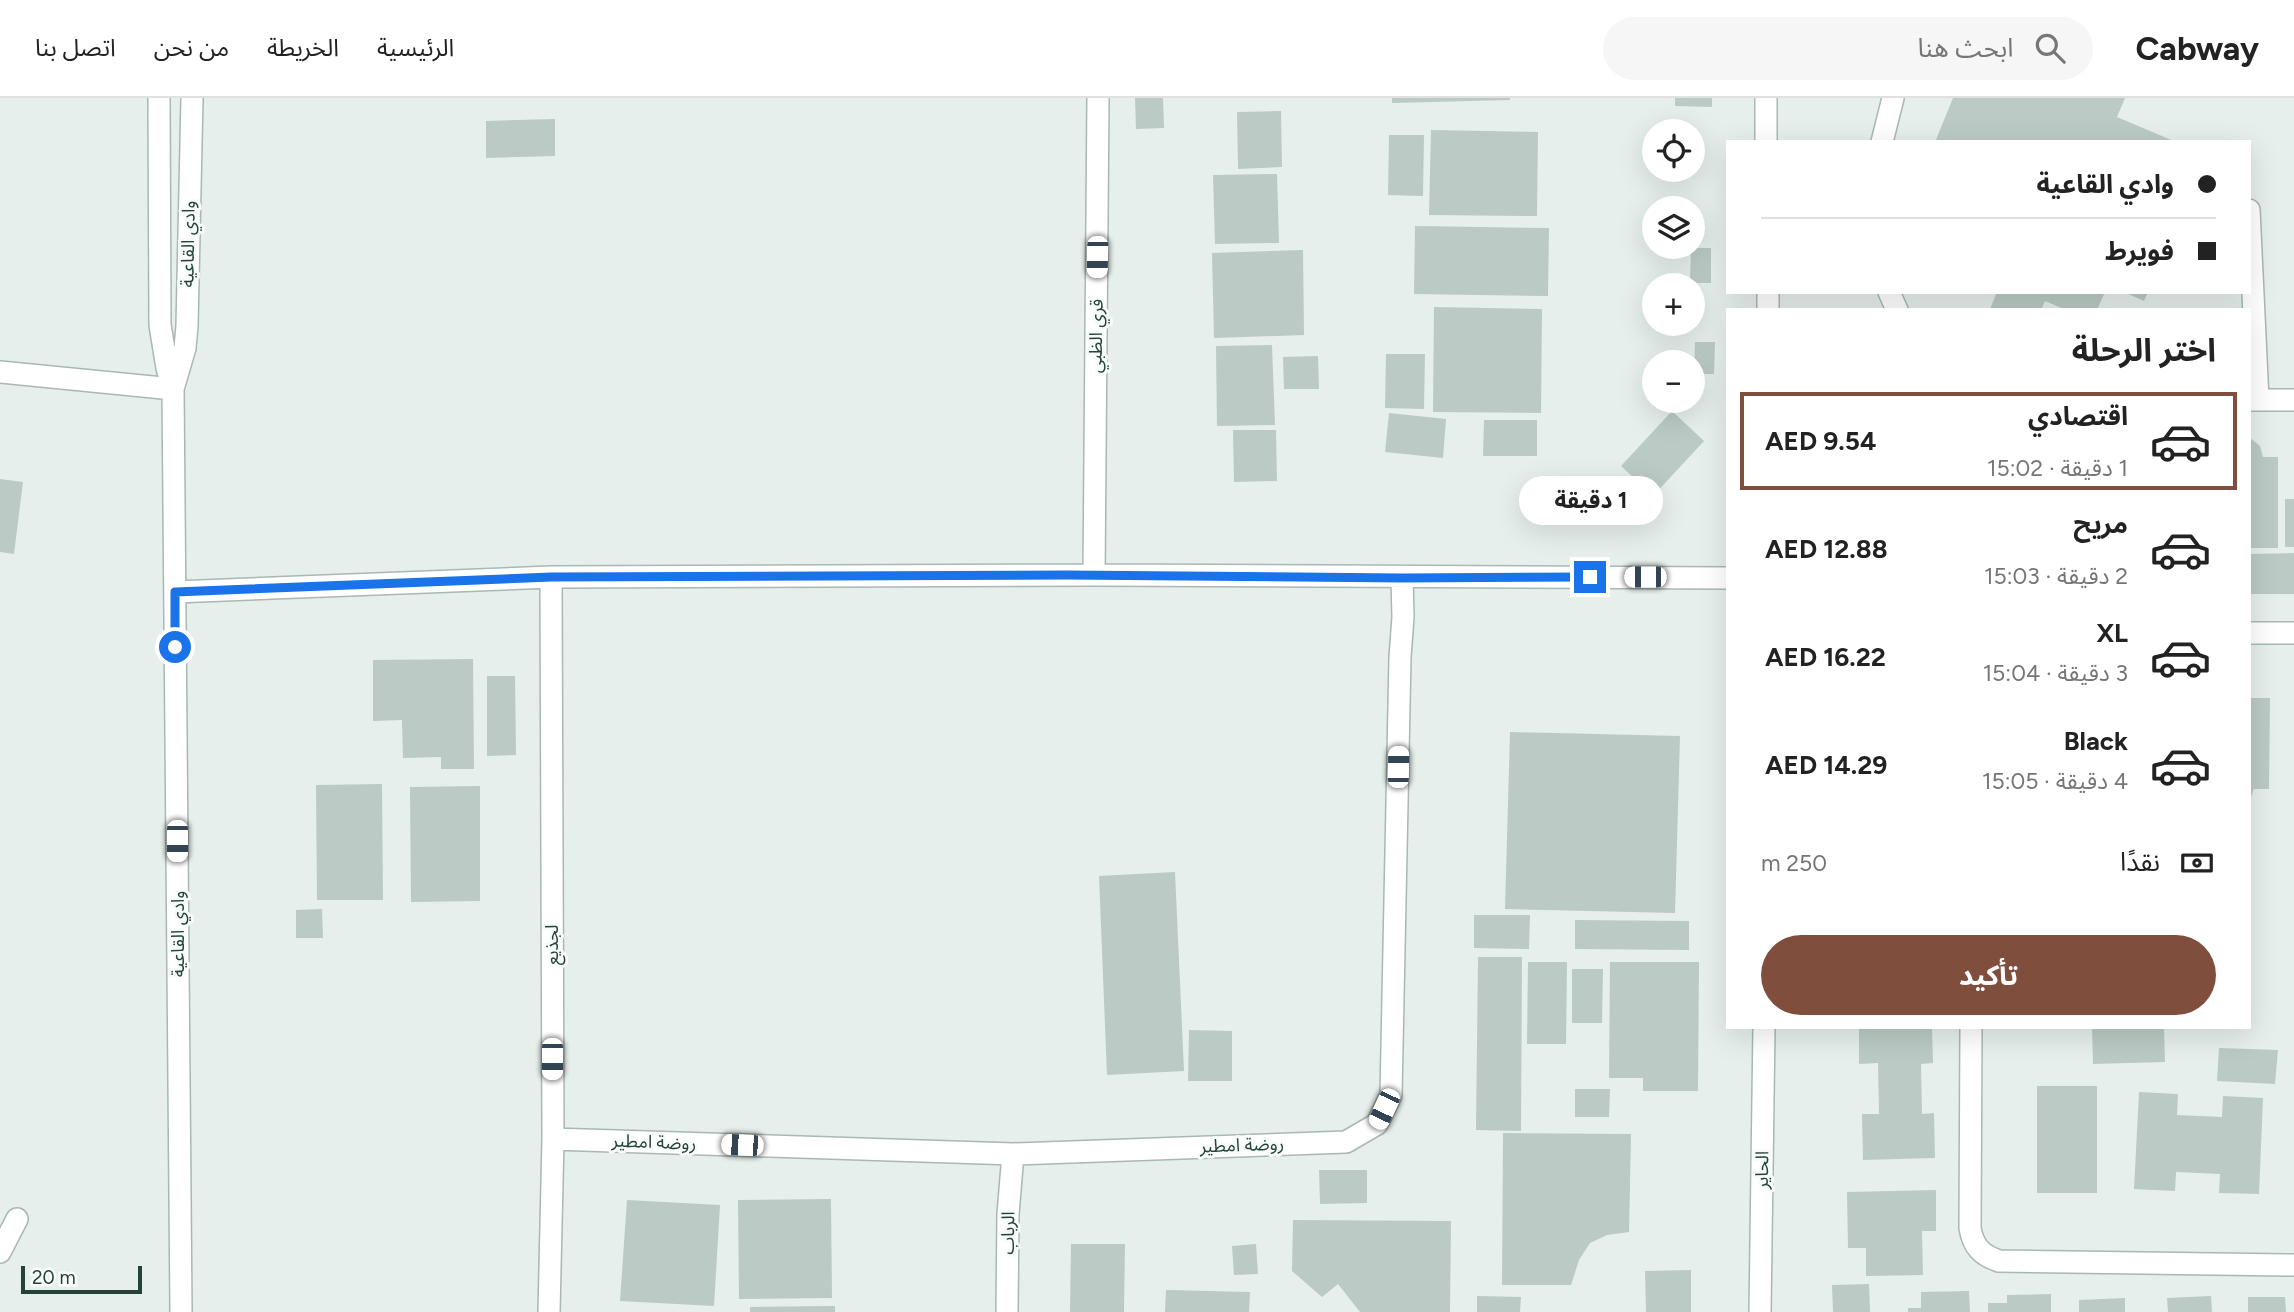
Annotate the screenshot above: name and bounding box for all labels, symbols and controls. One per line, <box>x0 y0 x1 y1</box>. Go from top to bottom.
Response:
search box <box>1603 17 2093 80</box>
icon: search <box>2031 29 2069 67</box>
text: Cabway <box>2135 29 2259 68</box>
text: ابحث هنا <box>1917 32 2013 64</box>
text: اتصل بنا <box>35 33 116 62</box>
text: من نحن <box>154 33 229 62</box>
text: الخريطة <box>267 33 339 62</box>
text: الرئيسية <box>377 33 454 62</box>
map controls <box>1642 119 1705 413</box>
button: locate <box>1642 119 1705 182</box>
text: وادي القاعية <box>2037 168 2174 200</box>
button: layers <box>1642 196 1705 259</box>
street label: وادي القاعية <box>176 200 202 288</box>
text: فويرط <box>2105 235 2174 267</box>
car <box>1087 236 1108 278</box>
button: + <box>1642 273 1705 336</box>
street label: قري الظبي <box>1084 299 1110 373</box>
text: اختر الرحلة <box>2072 331 2216 369</box>
button: − <box>1642 350 1705 413</box>
text: اقتصادي <box>2028 400 2128 432</box>
icon: car <box>2149 410 2212 473</box>
text: AED 9.54 <box>1765 425 1876 457</box>
text: 1 دقيقة · 15:02 <box>1987 454 2128 482</box>
callout: 1 دقيقة <box>1518 476 1662 524</box>
text: 1 دقيقة <box>1554 486 1628 514</box>
text: مريح <box>2073 508 2128 540</box>
icon: car <box>2149 518 2212 581</box>
text: AED 12.88 <box>1765 533 1888 565</box>
route end <box>1574 561 1606 593</box>
text: 2 دقيقة · 15:03 <box>1984 562 2128 590</box>
car <box>1625 567 1667 588</box>
text: XL <box>2096 617 2128 649</box>
icon: car <box>2149 626 2212 689</box>
route start <box>159 631 191 663</box>
text: AED 16.22 <box>1765 641 1886 673</box>
text: 3 دقيقة · 15:04 <box>1983 659 2128 687</box>
text: Black <box>2064 725 2128 757</box>
icon: car <box>2149 734 2212 797</box>
car <box>1388 746 1409 788</box>
text: AED 14.29 <box>1765 749 1887 781</box>
text: 4 دقيقة · 15:05 <box>1982 767 2128 795</box>
car <box>167 820 188 862</box>
icon: cash <box>2178 844 2216 882</box>
text: نقدًا <box>2120 846 2160 878</box>
text: 250 m <box>1761 849 1827 877</box>
street label: وادي القاعية <box>167 891 191 977</box>
street label: لجذيع <box>541 925 566 965</box>
button: تأكيد <box>1761 935 2216 1015</box>
car <box>542 1038 563 1080</box>
car <box>1366 1086 1403 1132</box>
street label: روضة امطير <box>610 1129 697 1154</box>
street label: روضة امطير <box>1198 1133 1285 1158</box>
car <box>721 1134 764 1156</box>
street label: الحاير <box>1751 1151 1773 1190</box>
street label: الرباب <box>997 1211 1019 1255</box>
scale bar <box>21 1263 142 1295</box>
text: 20 m <box>32 1266 76 1289</box>

